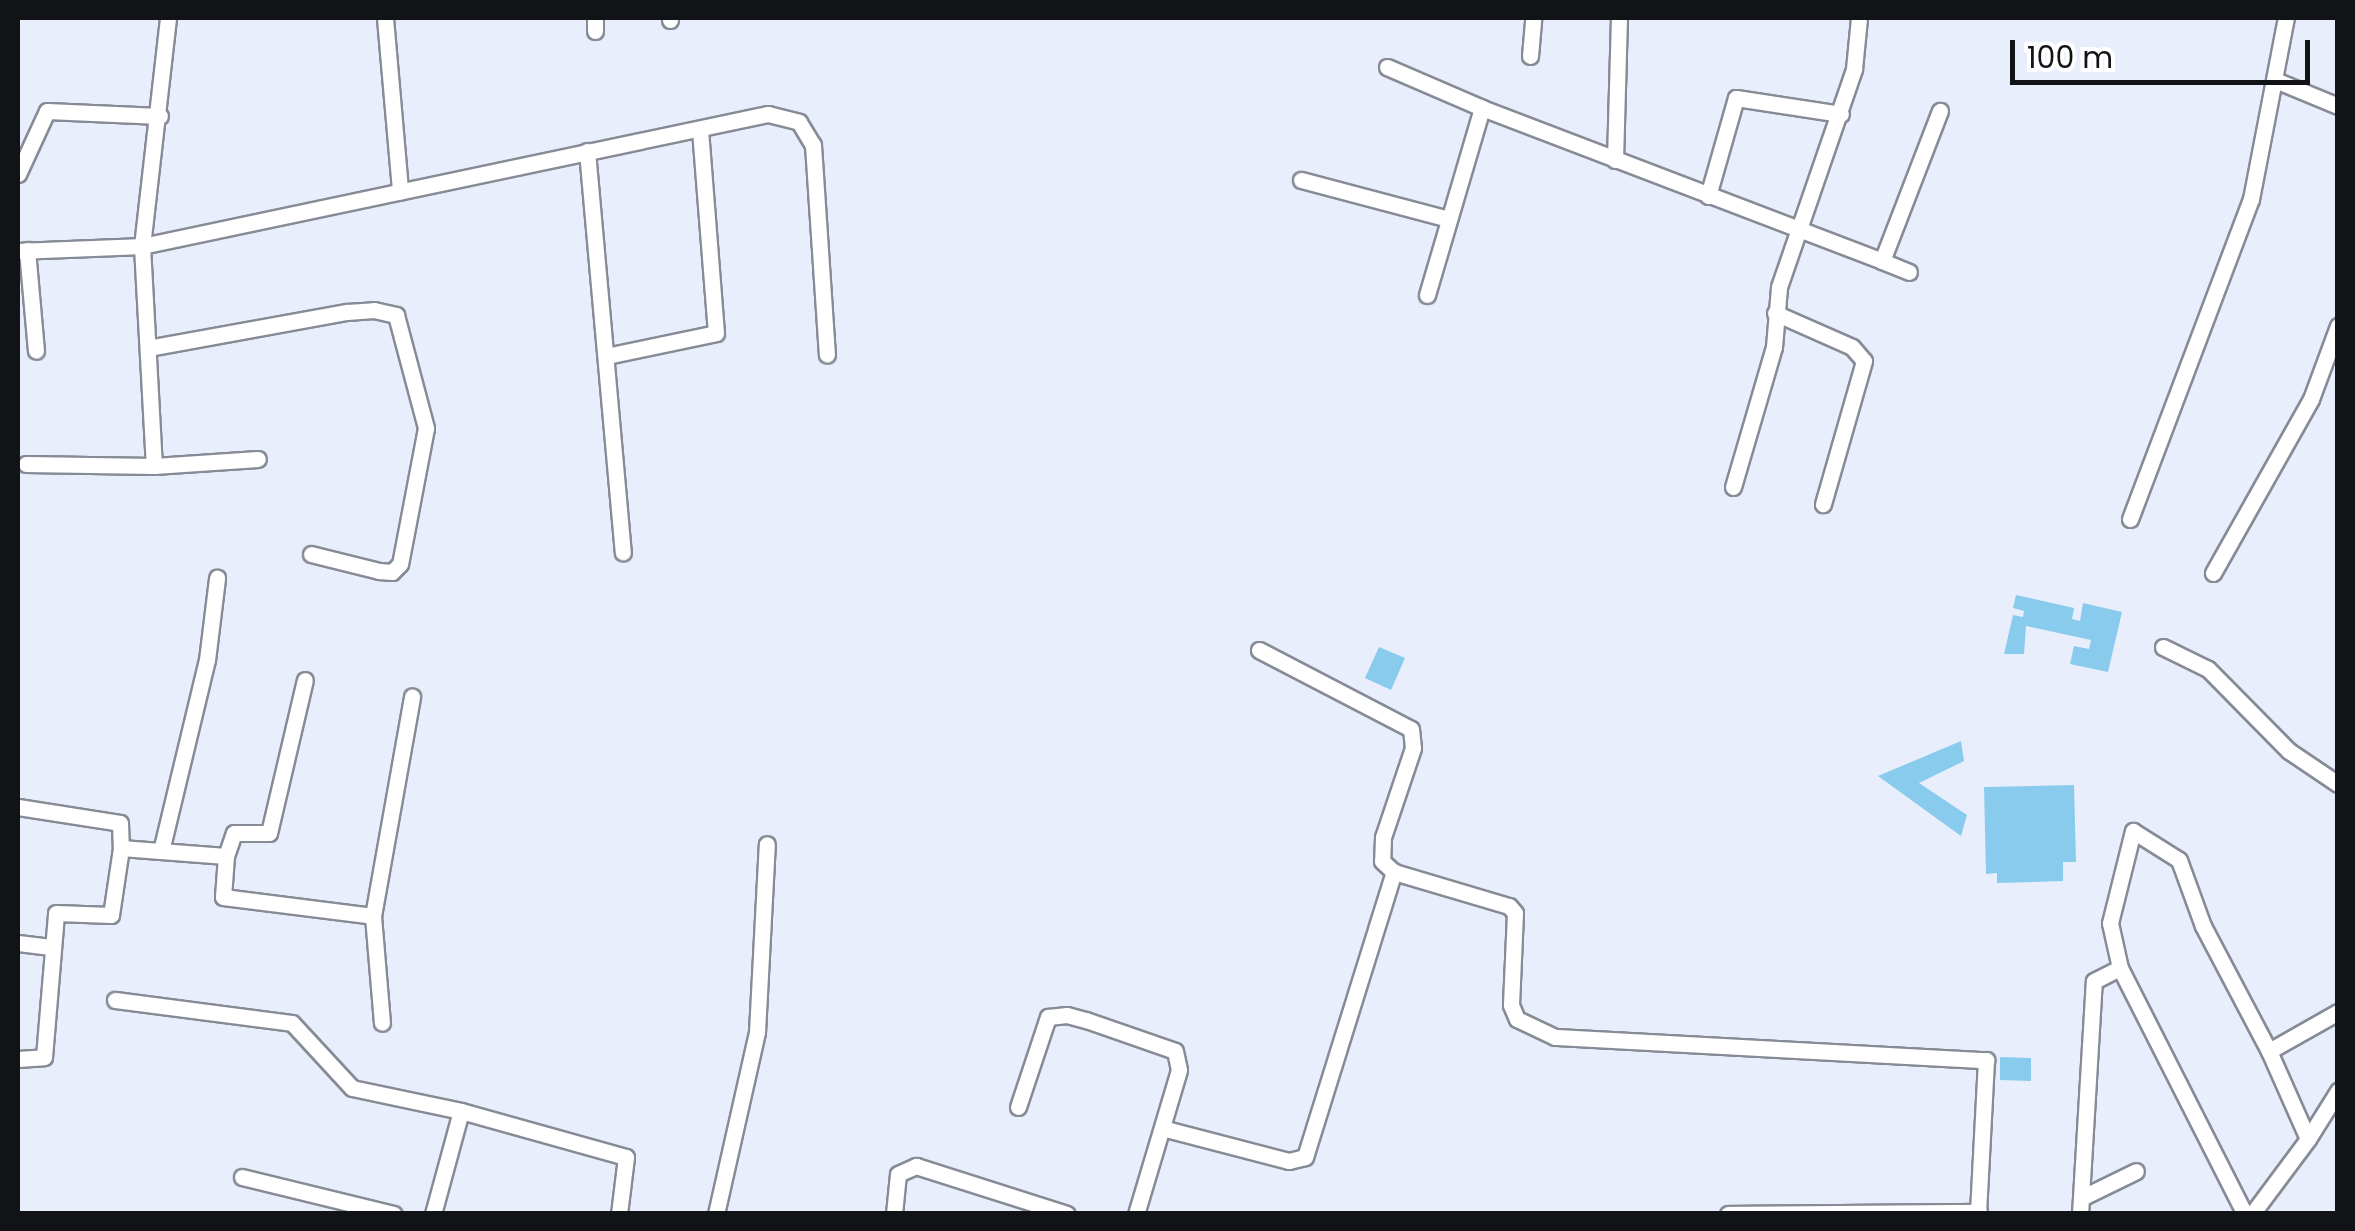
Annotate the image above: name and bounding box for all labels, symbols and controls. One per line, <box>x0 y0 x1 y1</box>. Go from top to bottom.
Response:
scale bar <box>2015 20 2315 82</box>
text: 100 m <box>2027 36 2113 79</box>

